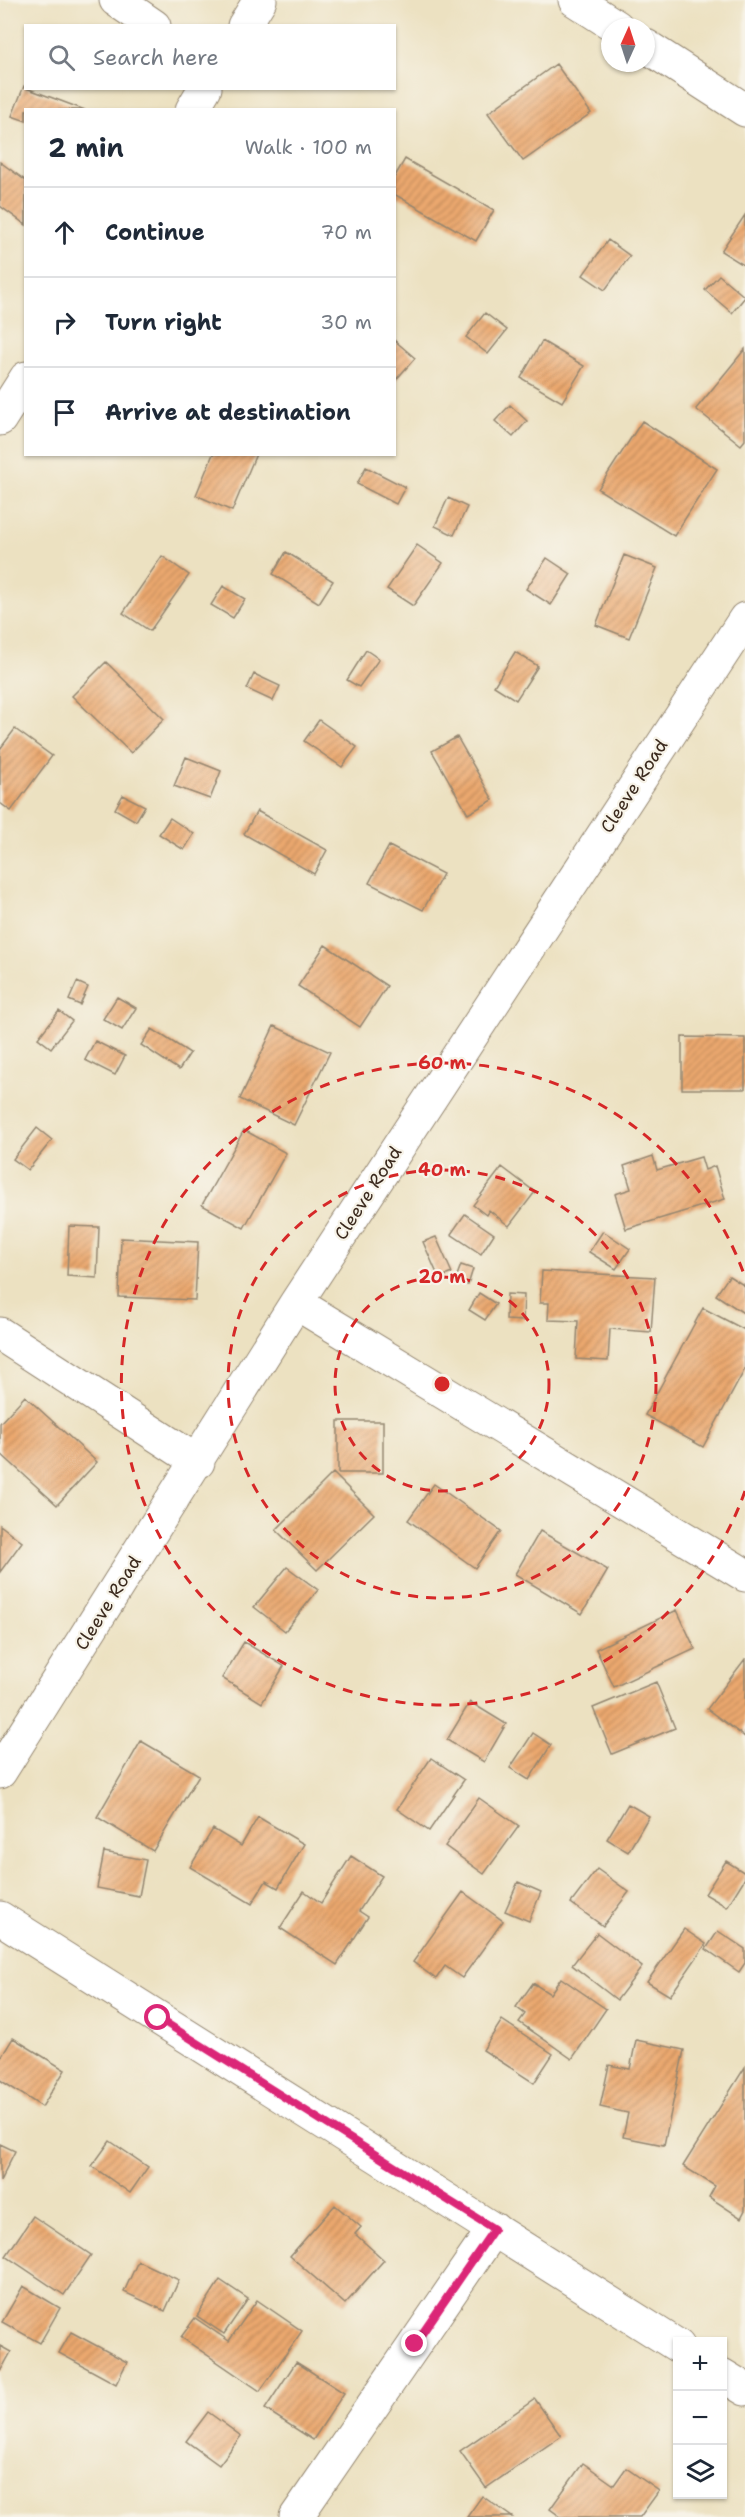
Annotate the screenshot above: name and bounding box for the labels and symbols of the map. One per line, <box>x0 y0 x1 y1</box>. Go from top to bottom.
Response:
north arrow <box>601 18 655 72</box>
street label: Cleeve Road <box>595 735 673 837</box>
text: 60 m <box>418 1051 466 1075</box>
street label: Cleeve Road <box>329 1142 407 1244</box>
text: 40 m <box>418 1158 466 1182</box>
text: 20 m <box>418 1265 466 1289</box>
centre of rings <box>432 1374 452 1394</box>
street label: Cleeve Road <box>69 1551 147 1655</box>
route start <box>144 2004 170 2030</box>
route end <box>401 2330 427 2356</box>

